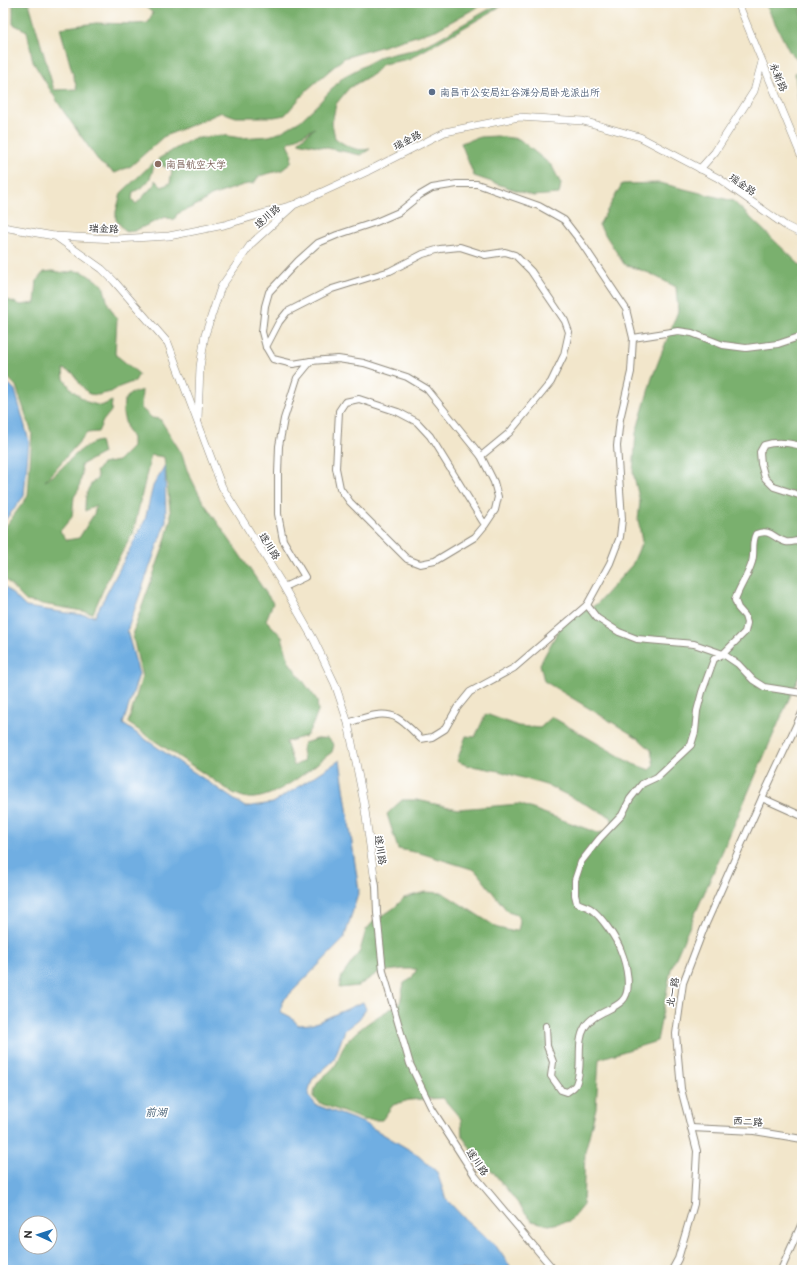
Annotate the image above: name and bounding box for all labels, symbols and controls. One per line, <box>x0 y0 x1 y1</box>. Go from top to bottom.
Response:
street label: 永新路 <box>767 61 789 94</box>
marker: 南昌市公安局红谷滩分局卧龙派出所 <box>427 87 437 97</box>
place label: 南昌市公安局红谷滩分局卧龙派出所 <box>440 87 600 99</box>
street label: 瑞金路 <box>391 129 424 153</box>
marker: 南昌航空大学 <box>153 159 163 169</box>
place label: 南昌航空大学 <box>166 159 226 171</box>
street label: 瑞金路 <box>727 171 758 198</box>
street label: 遂川路 <box>253 202 283 231</box>
street label: 瑞金路 <box>89 222 119 236</box>
street label: 遂川路 <box>256 531 282 562</box>
street label: 遂川路 <box>372 834 388 866</box>
street label: 北一路 <box>664 976 682 1008</box>
water label: 前湖 <box>145 1106 168 1119</box>
street label: 西二路 <box>733 1115 763 1129</box>
street label: 遂川路 <box>464 1147 491 1178</box>
north arrow <box>18 1215 58 1255</box>
text: N <box>22 1230 35 1239</box>

